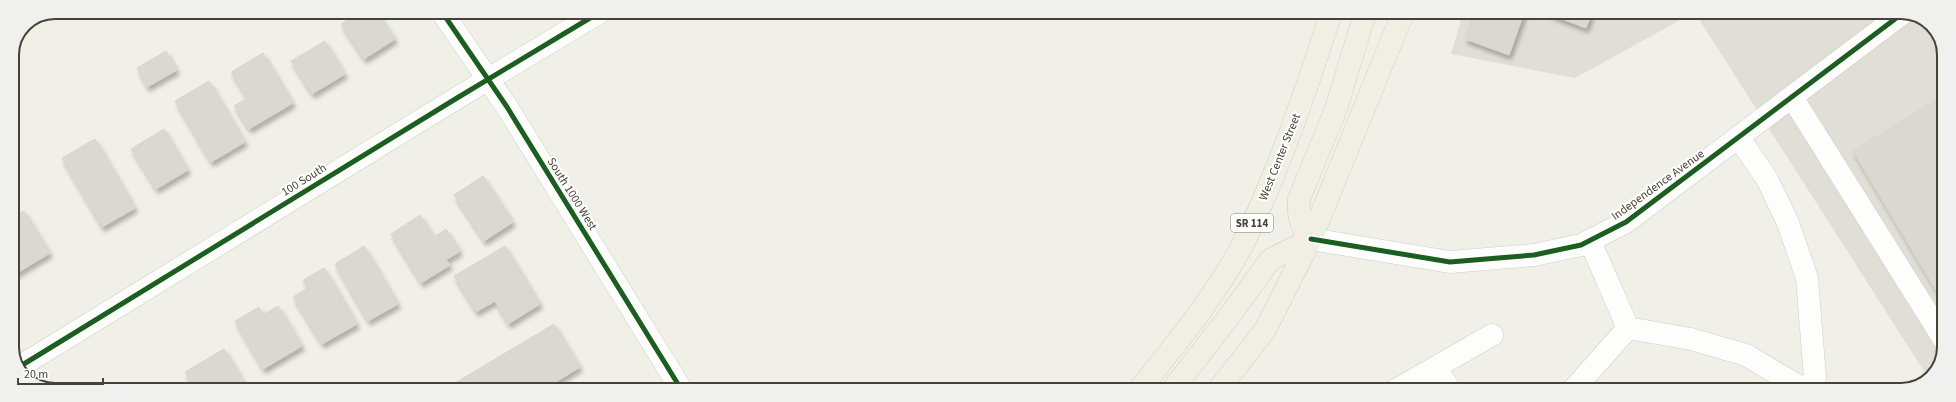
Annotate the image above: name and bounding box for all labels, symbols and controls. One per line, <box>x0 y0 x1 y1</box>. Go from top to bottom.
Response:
street label: West Center Street <box>1255 111 1305 203</box>
street label: Independence Avenue <box>1608 145 1708 225</box>
street label: South 1000 West <box>543 154 601 234</box>
street label: 100 South <box>278 159 330 201</box>
road number: SR 114 <box>1231 214 1273 232</box>
scale bar <box>18 360 103 386</box>
text: 20 m <box>24 366 48 383</box>

